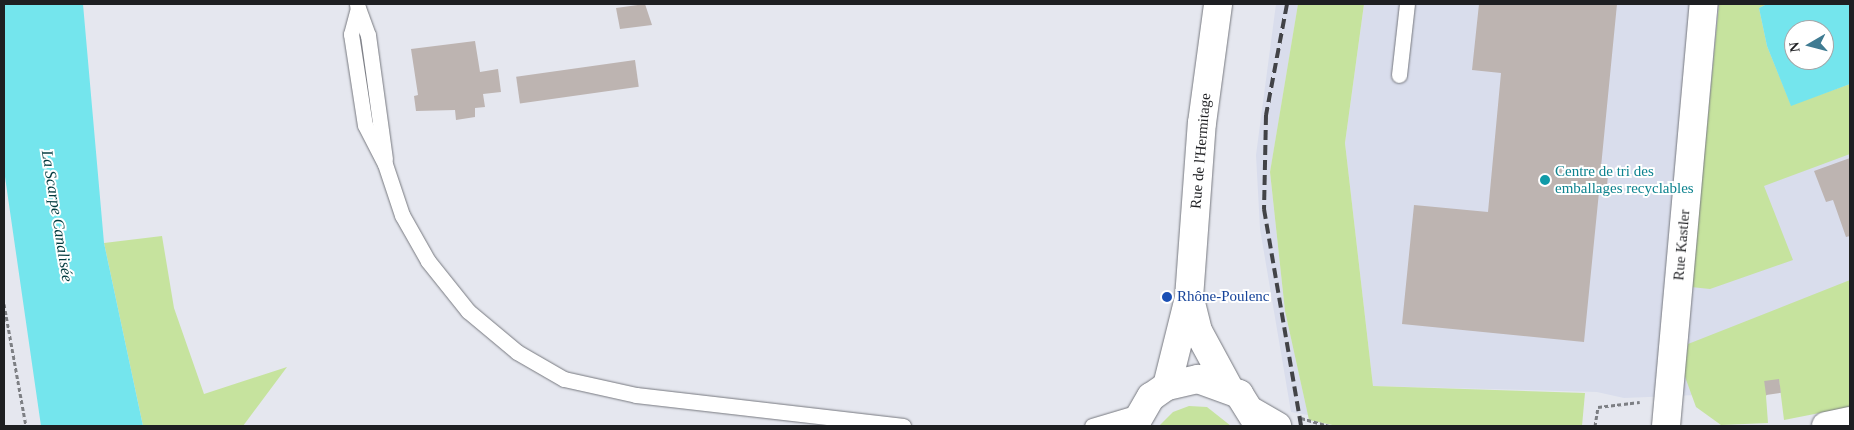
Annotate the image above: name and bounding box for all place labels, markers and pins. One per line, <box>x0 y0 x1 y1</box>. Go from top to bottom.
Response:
place label: Centre de tri des emballages recyclables <box>1555 162 1694 197</box>
marker: Centre de tri des emballages recyclables <box>1539 174 1551 186</box>
place label: Rhône-Poulenc <box>1177 288 1269 306</box>
marker: Rhône-Poulenc <box>1161 291 1173 303</box>

